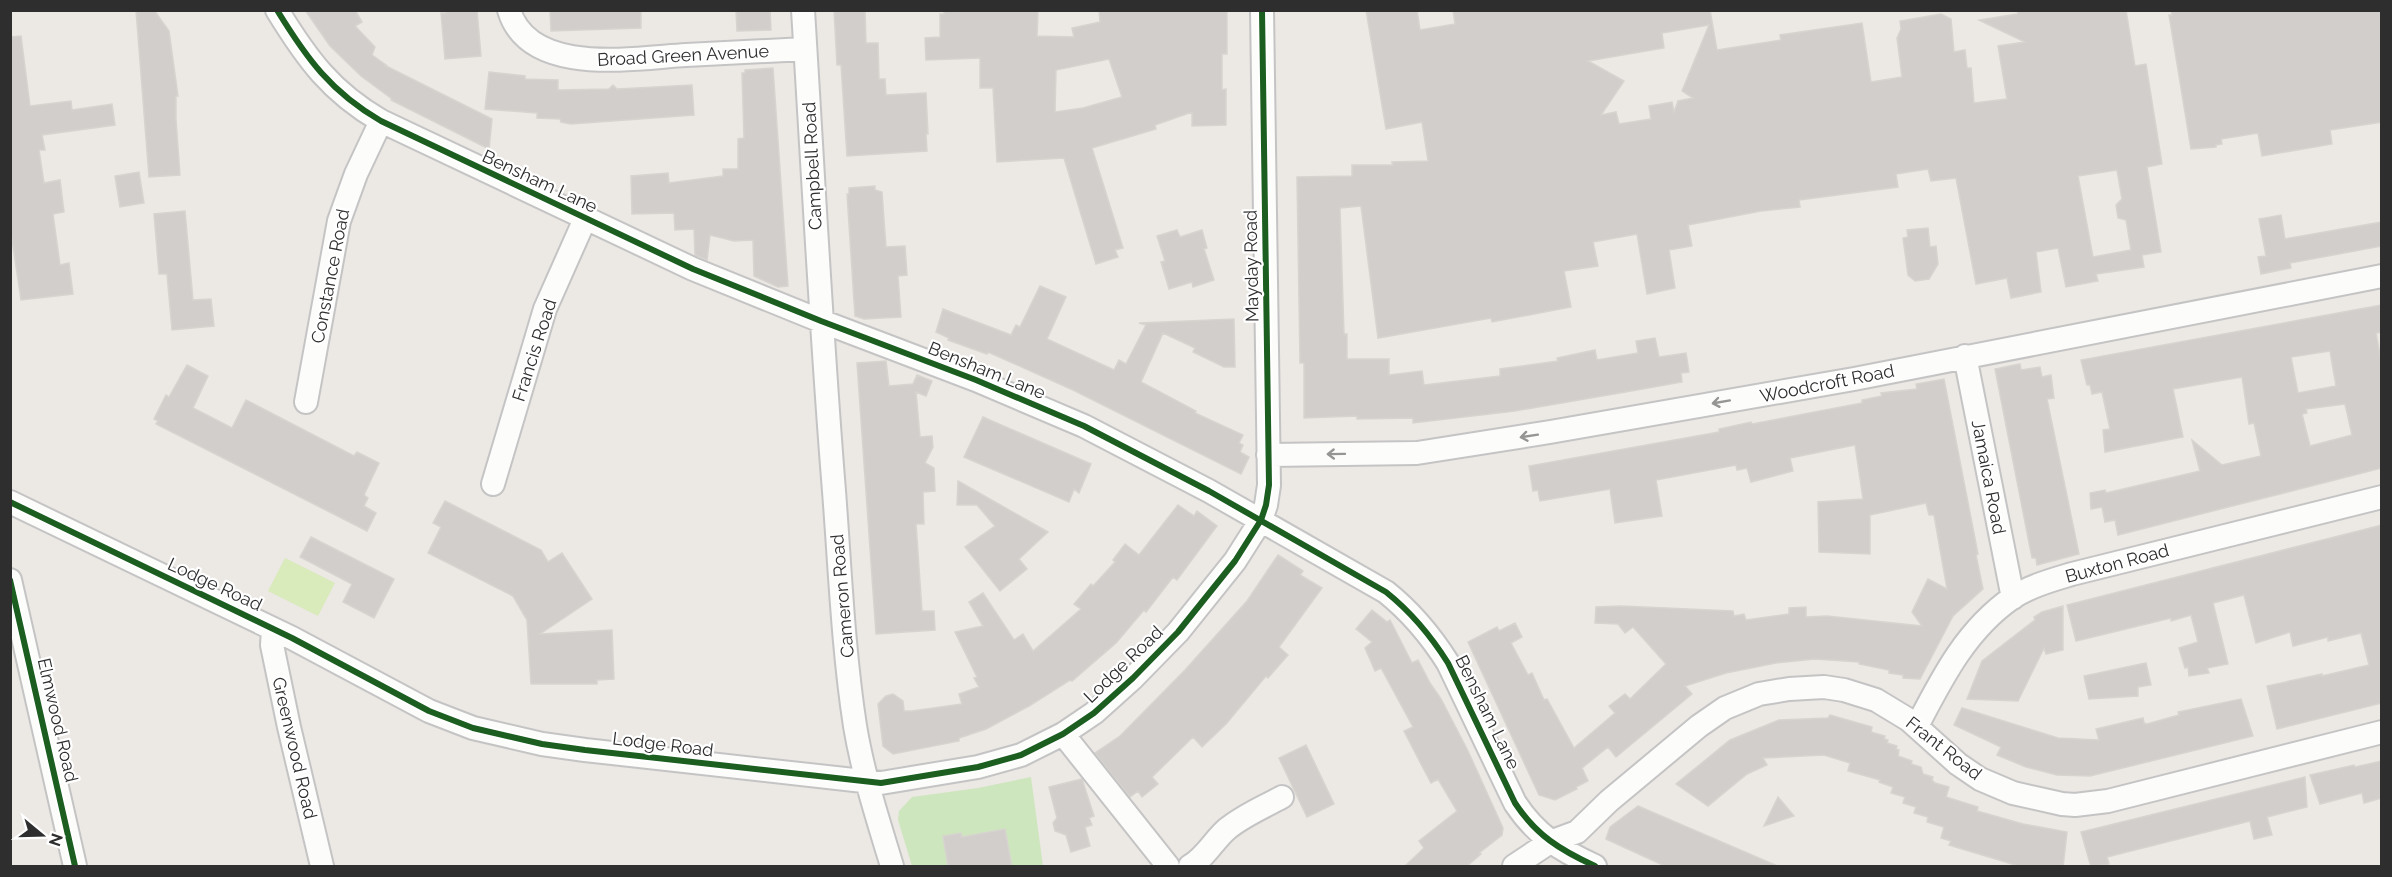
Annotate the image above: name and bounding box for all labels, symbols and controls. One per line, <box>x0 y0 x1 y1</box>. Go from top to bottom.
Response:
street label: Broad Green Avenue <box>597 40 770 70</box>
street label: Campbell Road <box>798 101 826 231</box>
street label: Bensham Lane <box>479 145 601 217</box>
street label: Constance Road <box>307 207 353 345</box>
street label: Mayday Road <box>1240 210 1262 322</box>
street label: Francis Road <box>508 296 560 404</box>
street label: Bensham Lane <box>925 337 1049 403</box>
street label: Woodcroft Road <box>1758 360 1896 406</box>
one-way arrow <box>1712 397 1732 408</box>
street label: Jamaica Road <box>1968 418 2010 536</box>
one-way arrow <box>1520 430 1540 441</box>
one-way arrow <box>1326 448 1346 460</box>
street label: Cameron Road <box>826 533 858 659</box>
street label: Buxton Road <box>2063 539 2171 587</box>
street label: Lodge Road <box>164 553 266 615</box>
street label: Lodge Road <box>1079 621 1167 707</box>
street label: Bensham Lane <box>1451 651 1525 773</box>
street label: Elmwood Road <box>33 656 83 784</box>
street label: Greenwood Road <box>268 675 322 821</box>
street label: Frant Road <box>1902 712 1986 784</box>
street label: Lodge Road <box>611 727 715 761</box>
north arrow <box>12 805 72 865</box>
text: N <box>45 831 67 849</box>

